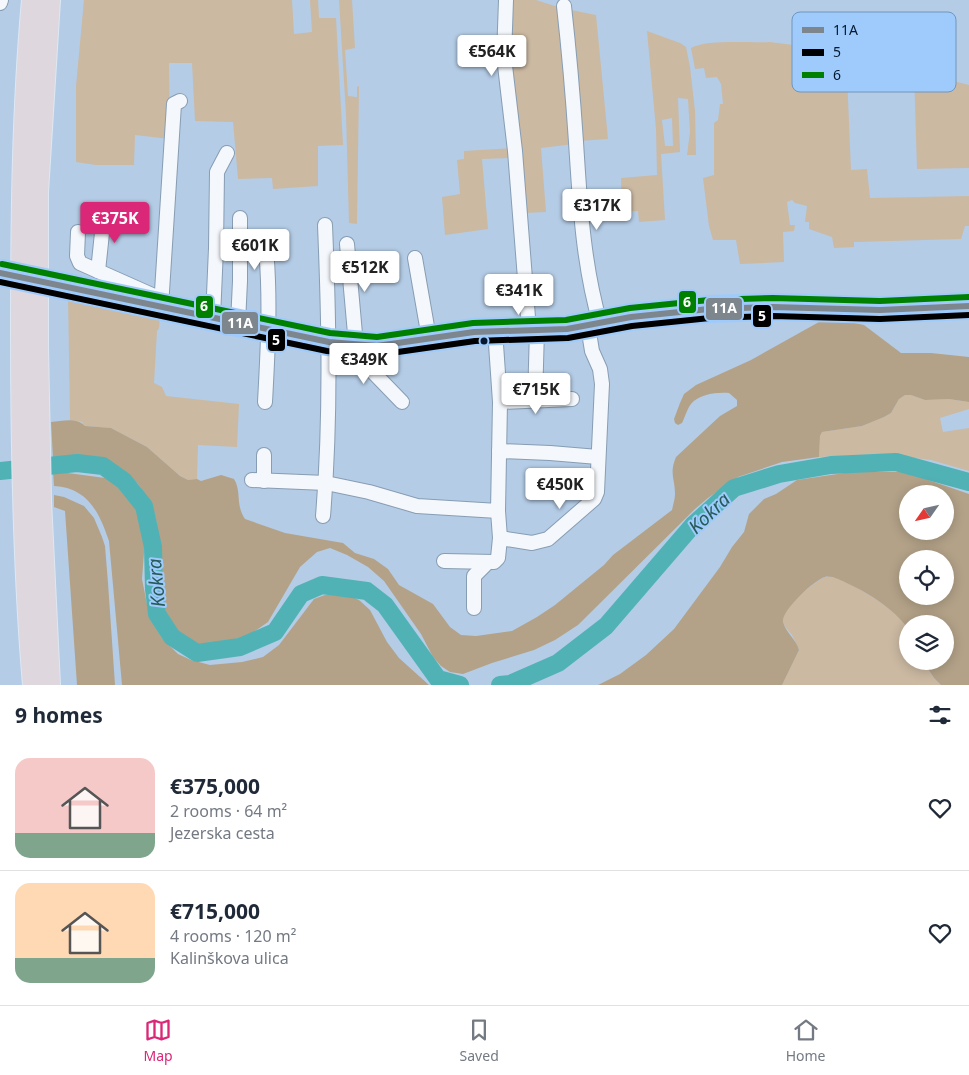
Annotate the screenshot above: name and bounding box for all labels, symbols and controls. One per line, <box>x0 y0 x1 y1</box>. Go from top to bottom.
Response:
legend <box>792 12 956 92</box>
text: 11A <box>833 20 858 39</box>
pin: €564K <box>457 34 527 77</box>
text: €564K <box>468 40 516 62</box>
text: 5 <box>833 42 841 61</box>
text: 6 <box>833 65 841 84</box>
pin: €317K <box>562 188 632 231</box>
text: €317K <box>573 194 621 216</box>
pin: €375K <box>80 202 150 244</box>
text: €375K <box>91 207 139 229</box>
pin: €601K <box>220 228 290 271</box>
text: €601K <box>231 234 279 256</box>
pin: €512K <box>330 250 400 293</box>
text: €512K <box>341 256 389 278</box>
pin: €341K <box>484 274 554 316</box>
text: €341K <box>495 279 543 301</box>
line badge: 6 <box>678 290 697 314</box>
text: 6 <box>683 292 691 311</box>
line badge: 6 <box>195 295 214 319</box>
text: 6 <box>200 296 208 315</box>
line badge: 11A <box>705 297 743 321</box>
text: 11A <box>711 298 737 317</box>
line badge: 5 <box>752 304 772 328</box>
text: 5 <box>758 306 766 325</box>
line badge: 11A <box>221 311 259 335</box>
text: 11A <box>227 313 253 332</box>
line badge: 5 <box>267 328 286 352</box>
text: 5 <box>272 330 280 349</box>
unlabelled marker <box>479 336 489 346</box>
pin: €349K <box>329 342 399 385</box>
text: €349K <box>340 348 388 370</box>
pin: €715K <box>501 372 571 415</box>
text: €715K <box>512 378 560 400</box>
pin: €450K <box>525 468 595 510</box>
text: €450K <box>536 473 584 495</box>
north arrow <box>899 485 954 540</box>
map controls <box>899 485 954 670</box>
water label: Kokra <box>682 487 736 539</box>
button: locate <box>899 550 954 605</box>
water label: Kokra <box>141 557 171 608</box>
button: layers <box>899 615 954 670</box>
text: 9 homes <box>15 701 103 729</box>
icon: filters <box>926 701 954 729</box>
text: €375,000 <box>170 772 260 800</box>
icon: home <box>55 778 115 838</box>
icon: heart <box>926 794 954 822</box>
text: 2 rooms · 64 m² <box>170 800 287 822</box>
text: Jezerska cesta <box>170 822 275 844</box>
text: €715,000 <box>170 897 260 925</box>
icon: home <box>55 903 115 963</box>
icon: heart <box>926 919 954 947</box>
text: 4 rooms · 120 m² <box>170 925 296 947</box>
text: Kalinškova ulica <box>170 947 289 969</box>
tab: Map <box>143 1016 173 1065</box>
tab: Saved <box>460 1016 499 1065</box>
tab: Home <box>786 1016 826 1065</box>

